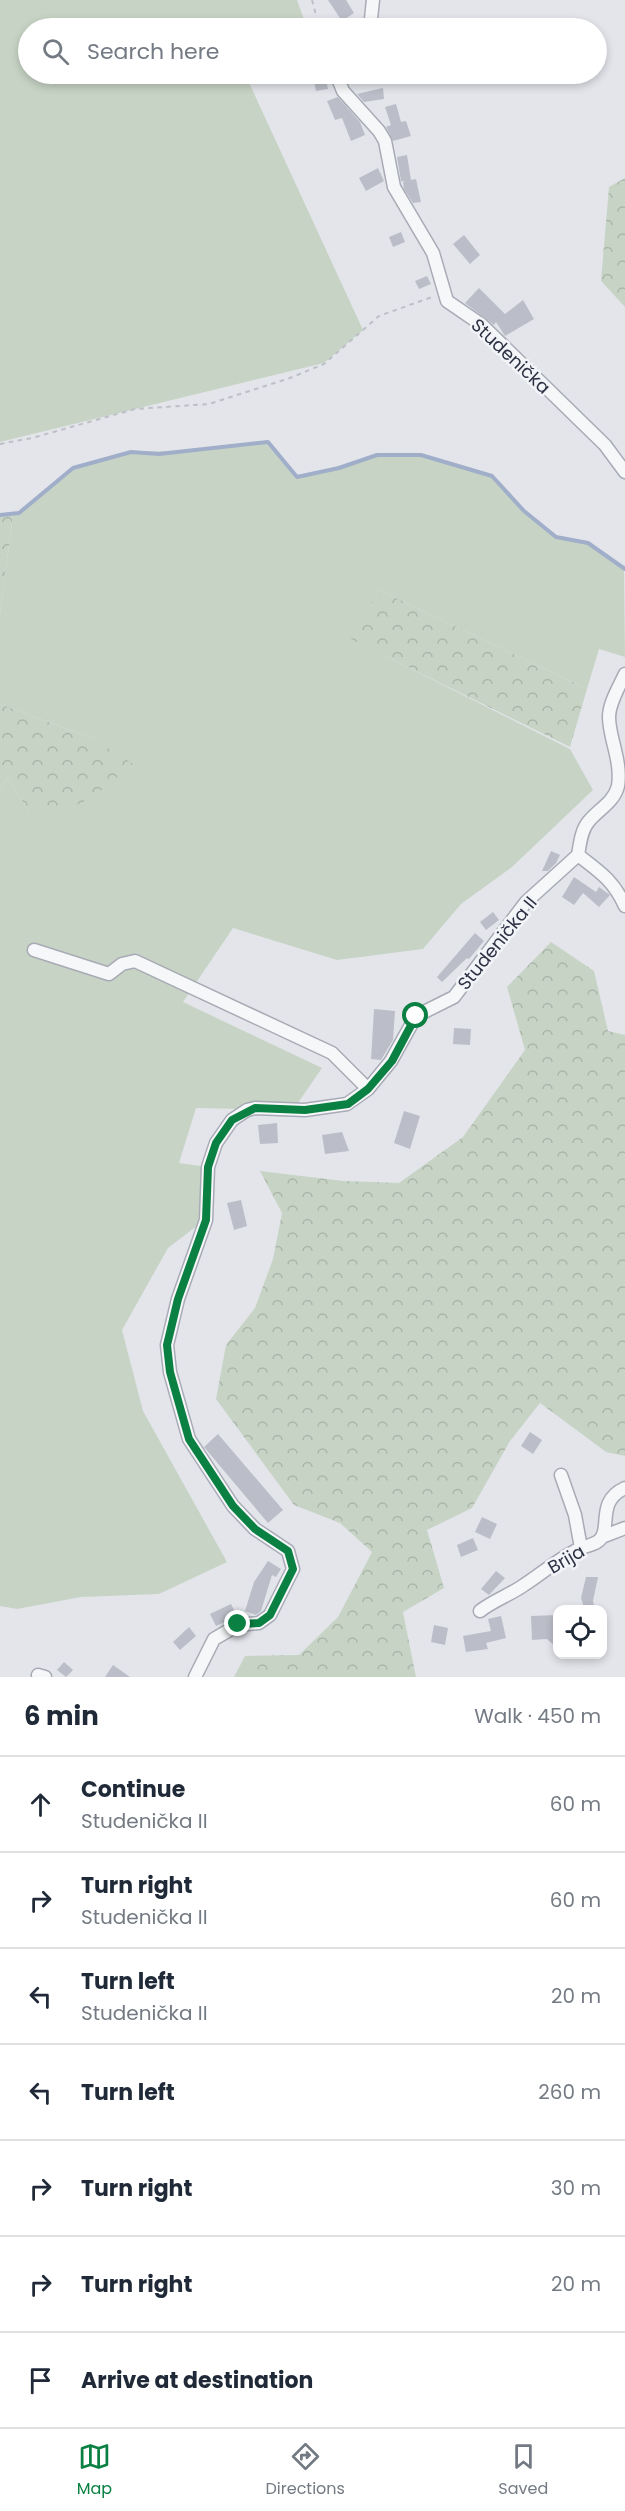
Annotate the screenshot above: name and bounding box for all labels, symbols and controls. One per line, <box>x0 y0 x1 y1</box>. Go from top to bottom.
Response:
search box <box>18 18 607 84</box>
icon: search <box>39 35 72 68</box>
text: Search here <box>87 36 220 67</box>
street label: Studenička <box>466 313 556 399</box>
street label: Studenička II <box>451 891 543 995</box>
route start <box>402 1002 428 1028</box>
street label: Brija <box>543 1538 589 1580</box>
map controls <box>553 1605 607 1659</box>
button: locate <box>553 1605 607 1659</box>
route end <box>224 1610 250 1636</box>
text: 6 min <box>24 1698 99 1734</box>
text: Walk · 450 m <box>474 1702 601 1730</box>
text: Continue <box>81 1774 185 1805</box>
icon: ahead <box>24 1788 57 1821</box>
text: 60 m <box>550 1790 601 1818</box>
text: Studenička II <box>81 1807 208 1835</box>
text: Turn right <box>81 1870 192 1901</box>
icon: right <box>24 1884 57 1917</box>
text: 60 m <box>550 1886 601 1914</box>
text: Studenička II <box>81 1903 208 1931</box>
text: Turn left <box>81 1966 175 1997</box>
icon: left <box>24 1980 57 2013</box>
text: 20 m <box>551 1982 601 2010</box>
text: Studenička II <box>81 1999 208 2027</box>
icon: left <box>24 2076 57 2109</box>
text: Turn left <box>81 2077 175 2108</box>
text: 260 m <box>538 2078 601 2106</box>
icon: right <box>24 2172 57 2205</box>
text: Turn right <box>81 2173 192 2204</box>
text: 30 m <box>551 2174 601 2202</box>
icon: right <box>24 2268 57 2301</box>
text: Turn right <box>81 2269 192 2300</box>
text: 20 m <box>551 2270 601 2298</box>
icon: arrive <box>24 2364 57 2397</box>
text: Arrive at destination <box>81 2365 313 2396</box>
tab: Map <box>77 2440 112 2501</box>
tab: Directions <box>266 2440 345 2501</box>
tab: Saved <box>498 2440 548 2501</box>

